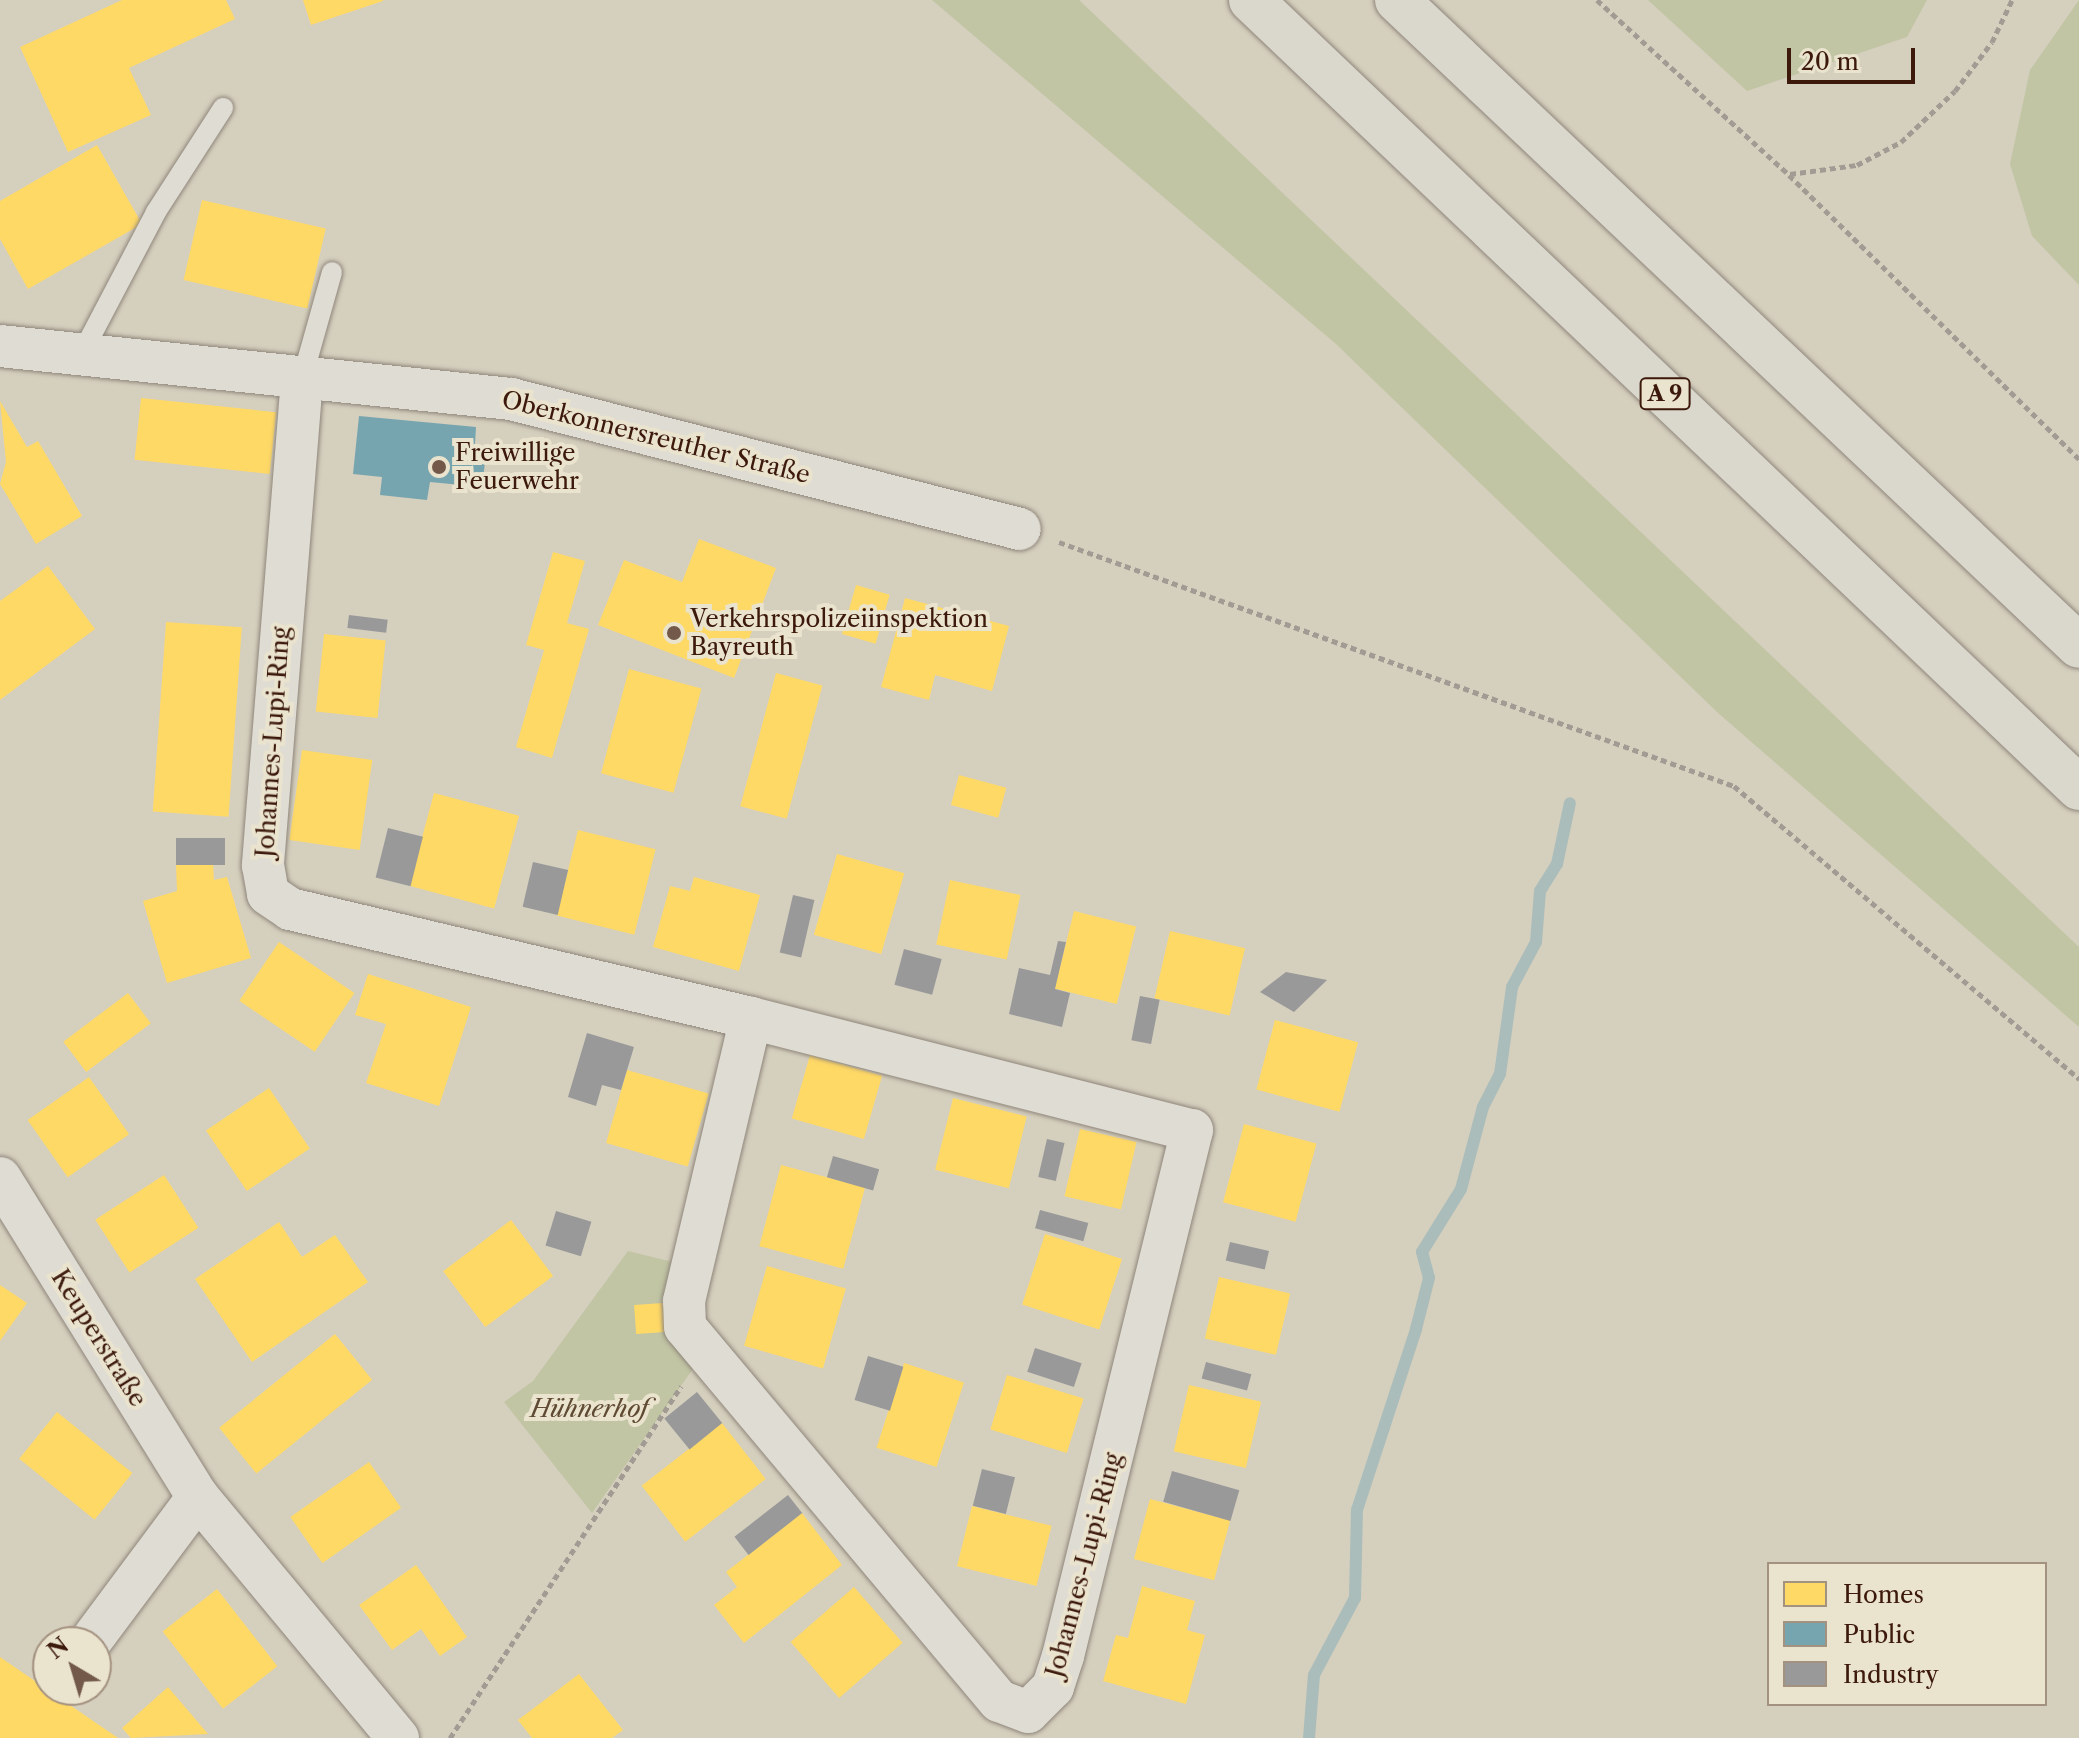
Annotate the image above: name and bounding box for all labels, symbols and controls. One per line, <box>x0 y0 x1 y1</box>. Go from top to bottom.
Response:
scale bar <box>1791 32 1919 82</box>
text: 20 m <box>1801 47 1859 76</box>
road number: A 9 <box>1639 376 1691 412</box>
street label: Oberkonnersreuther Straße <box>499 385 813 489</box>
place label: Freiwillige Feuerwehr <box>455 439 579 495</box>
marker: Freiwillige Feuerwehr <box>430 458 448 476</box>
place label: Verkehrspolizeiinspektion Bayreuth <box>690 605 988 661</box>
marker: Verkehrspolizeiinspektion Bayreuth <box>665 624 683 642</box>
street label: Johannes-Lupi-Ring <box>251 626 295 858</box>
street label: Keuperstraße <box>45 1264 153 1412</box>
park label: Hühnerhof <box>530 1395 648 1423</box>
street label: Johannes-Lupi-Ring <box>1040 1450 1128 1680</box>
legend <box>1767 1562 2047 1706</box>
text: Homes <box>1843 1580 1924 1609</box>
text: Public <box>1843 1620 1915 1649</box>
north arrow <box>32 1626 112 1706</box>
text: N <box>42 1632 74 1665</box>
text: Industry <box>1843 1660 1939 1689</box>

